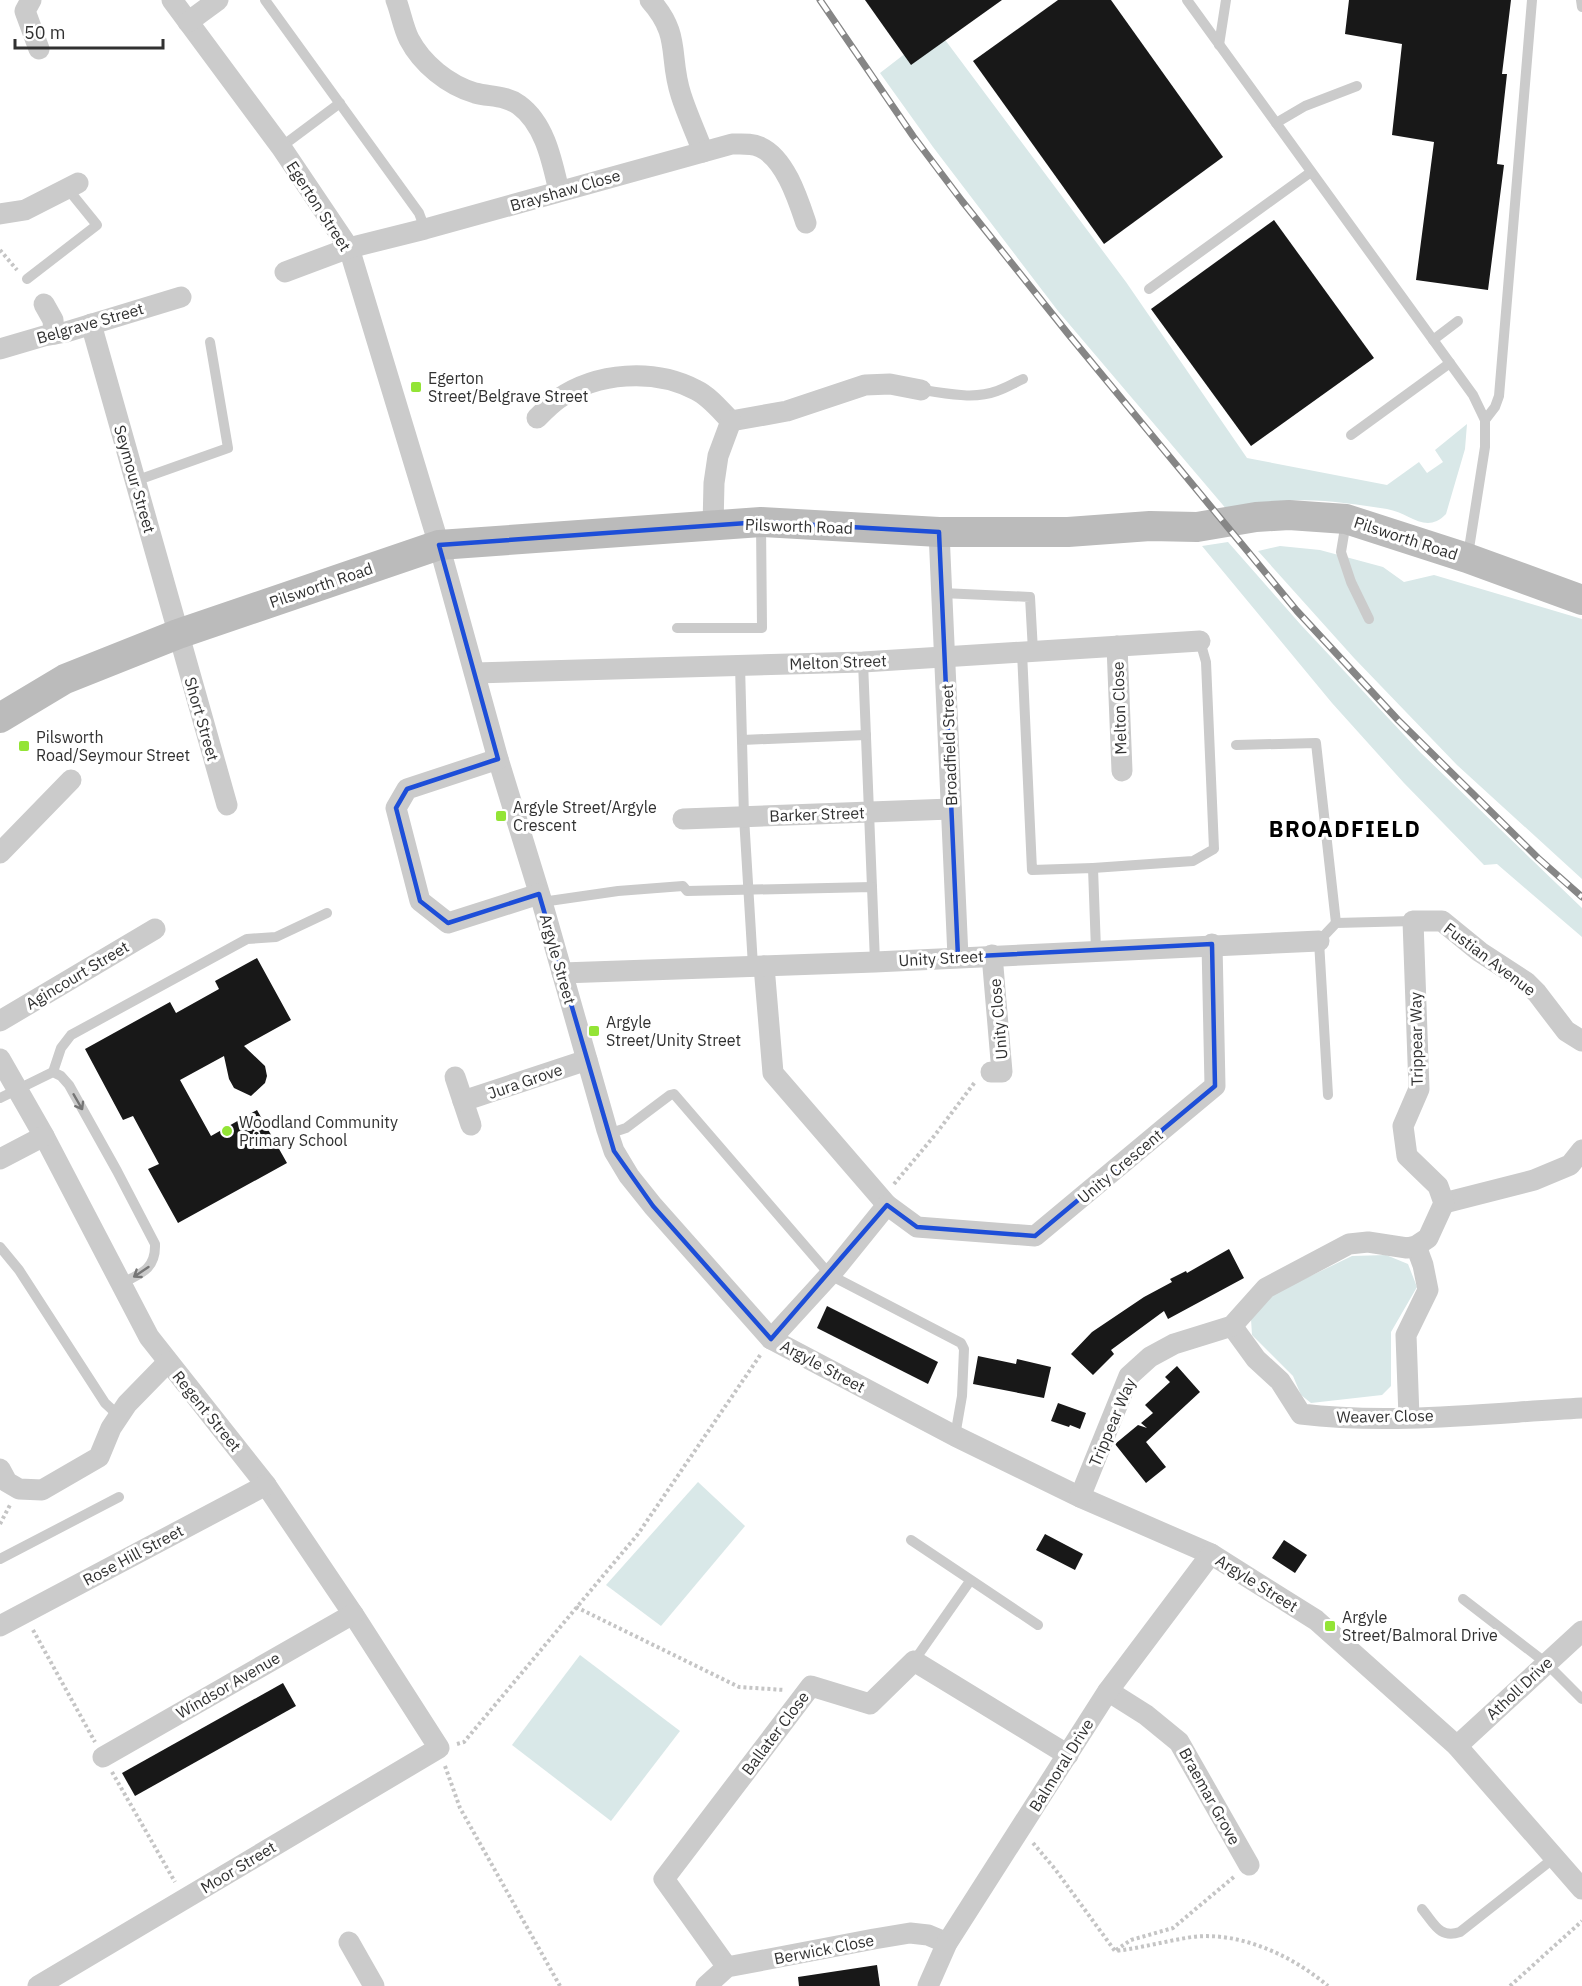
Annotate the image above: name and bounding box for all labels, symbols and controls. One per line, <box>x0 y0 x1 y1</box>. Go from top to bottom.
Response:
scale bar <box>15 12 164 50</box>
text: 50 m <box>24 21 66 44</box>
street label: Egerton Street <box>282 157 356 255</box>
street label: Brayshaw Close <box>507 165 623 215</box>
street label: Belgrave Street <box>34 298 146 348</box>
place label: Egerton Street/Belgrave Street <box>428 368 588 406</box>
marker: Egerton Street/Belgrave Street <box>409 380 423 394</box>
street label: Seymour Street <box>110 423 160 535</box>
street label: Pilsworth Road <box>1352 512 1460 564</box>
street label: Pilsworth Road <box>745 514 853 538</box>
street label: Pilsworth Road <box>267 558 375 612</box>
street label: Melton Street <box>789 650 887 674</box>
street label: Melton Close <box>1107 661 1131 755</box>
street label: Short Street <box>180 675 224 763</box>
street label: Broadfield Street <box>937 684 961 806</box>
place label: Pilsworth Road/Seymour Street <box>36 727 190 765</box>
marker: Pilsworth Road/Seymour Street <box>17 739 31 753</box>
place label: Argyle Street/Argyle Crescent <box>513 797 657 835</box>
street label: Barker Street <box>769 802 865 826</box>
marker: Argyle Street/Argyle Crescent <box>494 809 508 823</box>
district label: BROADFIELD <box>1269 814 1421 843</box>
street label: Argyle Street <box>536 912 580 1006</box>
street label: Fustian Avenue <box>1440 918 1540 1000</box>
street label: Agincourt Street <box>22 936 132 1014</box>
street label: Unity Street <box>898 946 984 970</box>
street label: Unity Close <box>984 978 1011 1060</box>
street label: Trippear Way <box>1405 992 1427 1086</box>
place label: Argyle Street/Unity Street <box>606 1012 741 1050</box>
marker: Argyle Street/Unity Street <box>587 1024 601 1038</box>
street label: Jura Grove <box>485 1059 565 1103</box>
one-way arrow <box>73 1093 85 1110</box>
place label: Woodland Community Primary School <box>239 1112 398 1150</box>
marker: Woodland Community Primary School <box>220 1124 234 1138</box>
street label: Unity Crescent <box>1073 1125 1167 1207</box>
one-way arrow <box>133 1266 149 1278</box>
street label: Argyle Street <box>777 1335 869 1397</box>
street label: Regent Street <box>168 1367 246 1455</box>
street label: Trippear Way <box>1084 1375 1140 1469</box>
street label: Weaver Close <box>1336 1405 1434 1427</box>
street label: Rose Hill Street <box>79 1520 187 1590</box>
street label: Argyle Street <box>1212 1550 1302 1616</box>
place label: Argyle Street/Balmoral Drive <box>1342 1607 1498 1645</box>
marker: Argyle Street/Balmoral Drive <box>1323 1619 1337 1633</box>
street label: Windsor Avenue <box>173 1647 284 1723</box>
street label: Atholl Drive <box>1482 1652 1556 1724</box>
street label: Ballater Close <box>737 1687 813 1779</box>
street label: Balmoral Drive <box>1024 1715 1098 1815</box>
street label: Braemar Grove <box>1175 1744 1245 1848</box>
street label: Moor Street <box>197 1837 279 1897</box>
street label: Berwick Close <box>772 1929 876 1969</box>

